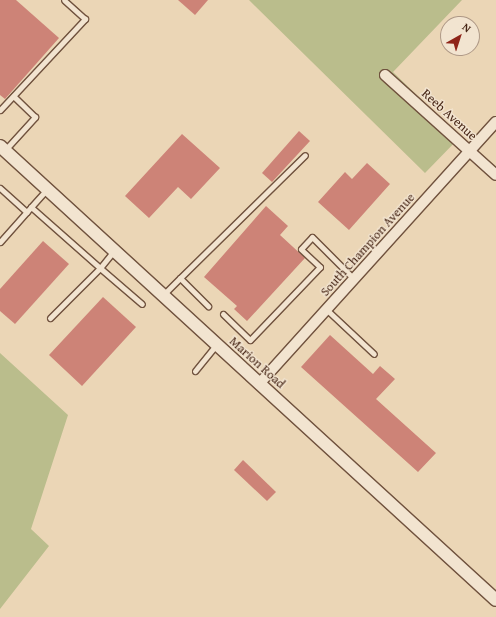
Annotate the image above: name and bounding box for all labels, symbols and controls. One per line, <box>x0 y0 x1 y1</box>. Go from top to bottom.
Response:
north arrow <box>440 16 480 56</box>
text: N <box>459 19 475 36</box>
street label: Reeb Avenue <box>418 86 480 144</box>
street label: South Champion Avenue <box>318 190 418 300</box>
street label: Marion Road <box>226 334 288 392</box>

